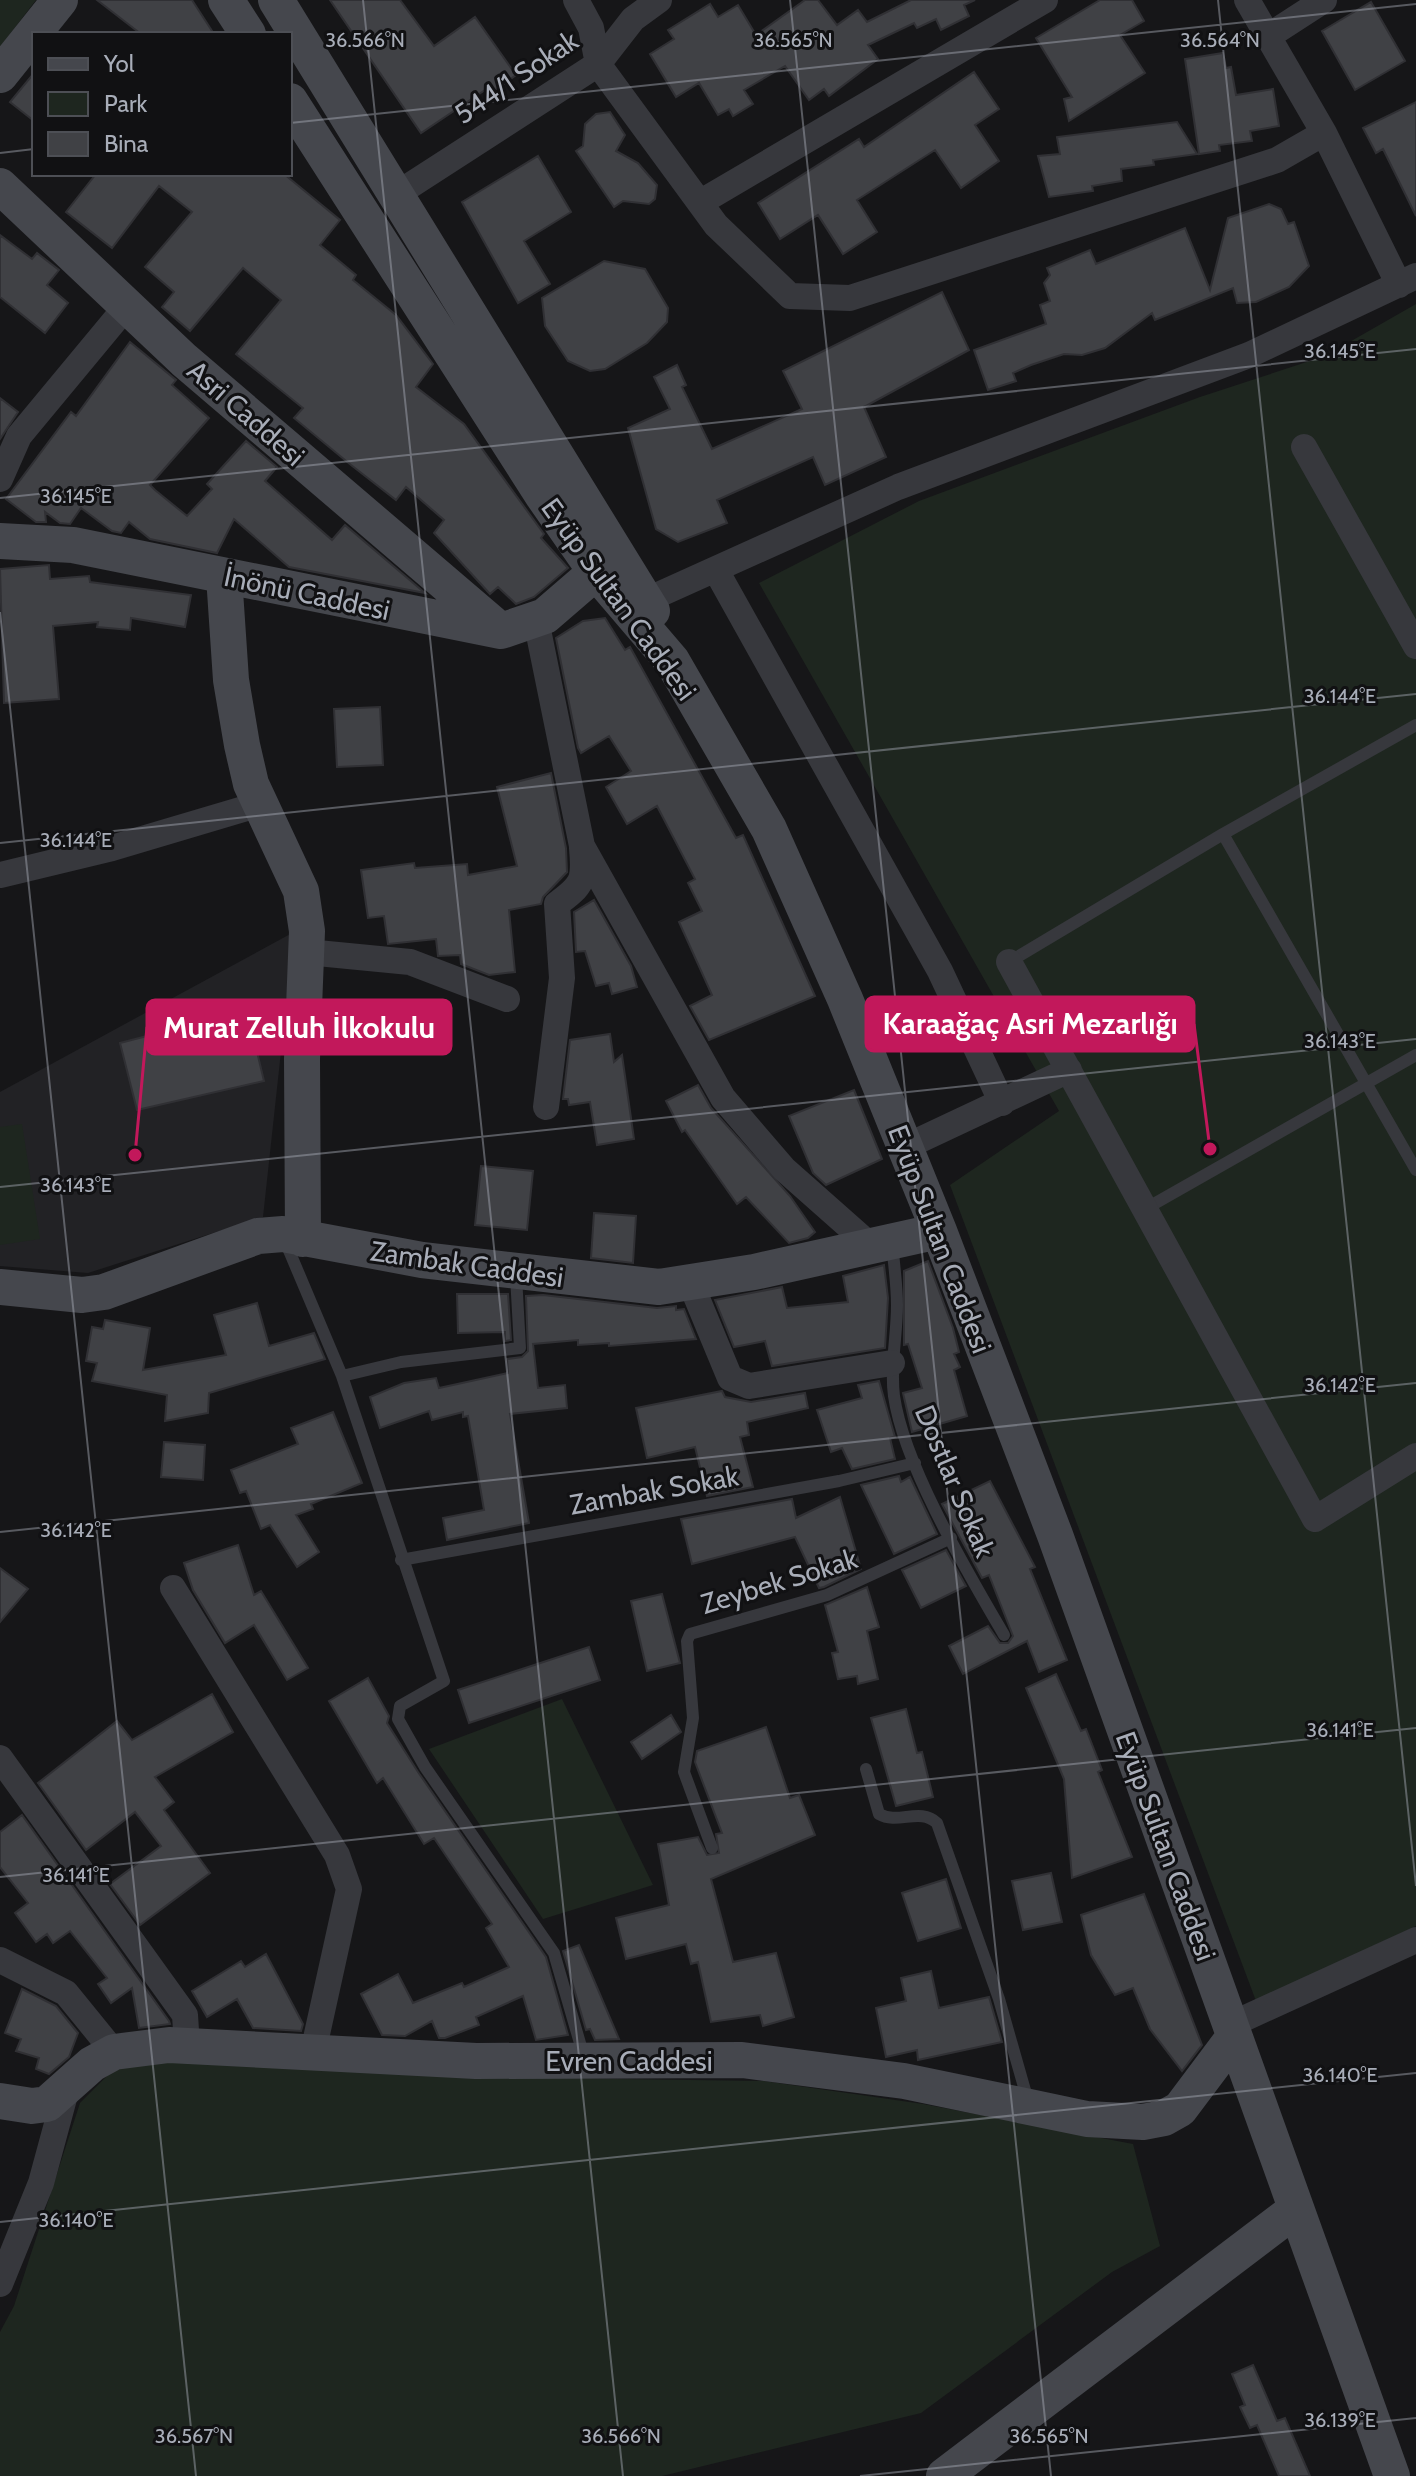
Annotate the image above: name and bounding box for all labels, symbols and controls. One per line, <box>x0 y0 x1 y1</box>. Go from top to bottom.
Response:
street label: 544/1 Sokak <box>448 23 585 131</box>
text: 36.566°N <box>325 28 405 52</box>
text: 36.565°N <box>753 28 833 52</box>
text: 36.564°N <box>1180 28 1260 52</box>
legend <box>32 32 292 176</box>
text: Yol <box>103 49 135 78</box>
text: Park <box>104 89 147 118</box>
text: Bina <box>104 129 149 158</box>
text: 36.145°E <box>1304 339 1376 363</box>
street label: Asri Caddesi <box>181 353 311 473</box>
text: 36.145°E <box>40 484 112 508</box>
street label: Eyüp Sultan Caddesi <box>534 491 704 707</box>
street label: İnönü Caddesi <box>221 559 393 627</box>
text: 36.144°E <box>1304 684 1376 708</box>
text: 36.144°E <box>40 828 112 852</box>
callout: Karaağaç Asri Mezarlığı <box>866 997 1194 1051</box>
callout: Murat Zelluh İlkokulu <box>147 1000 451 1054</box>
text: Karaağaç Asri Mezarlığı <box>882 1005 1178 1042</box>
text: Murat Zelluh İlkokulu <box>163 1009 435 1046</box>
text: 36.143°E <box>1304 1029 1376 1053</box>
street label: Eyüp Sultan Caddesi <box>881 1120 999 1358</box>
text: 36.143°E <box>40 1173 112 1197</box>
street label: Zambak Caddesi <box>368 1234 566 1294</box>
text: 36.142°E <box>1304 1373 1376 1397</box>
street label: Dostlar Sokak <box>908 1400 1002 1563</box>
street label: Zambak Sokak <box>567 1458 742 1522</box>
text: 36.142°E <box>40 1518 112 1542</box>
street label: Zeybek Sokak <box>697 1541 862 1621</box>
text: 36.141°E <box>1306 1718 1374 1742</box>
street label: Eyüp Sultan Caddesi <box>1109 1727 1223 1965</box>
text: 36.141°E <box>42 1863 110 1887</box>
street label: Evren Caddesi <box>545 2044 713 2078</box>
text: 36.140°E <box>1303 2063 1378 2087</box>
text: 36.140°E <box>39 2208 114 2232</box>
text: 36.139°E <box>1304 2408 1376 2432</box>
text: 36.567°N <box>155 2424 233 2448</box>
text: 36.566°N <box>581 2424 661 2448</box>
text: 36.565°N <box>1009 2424 1089 2448</box>

